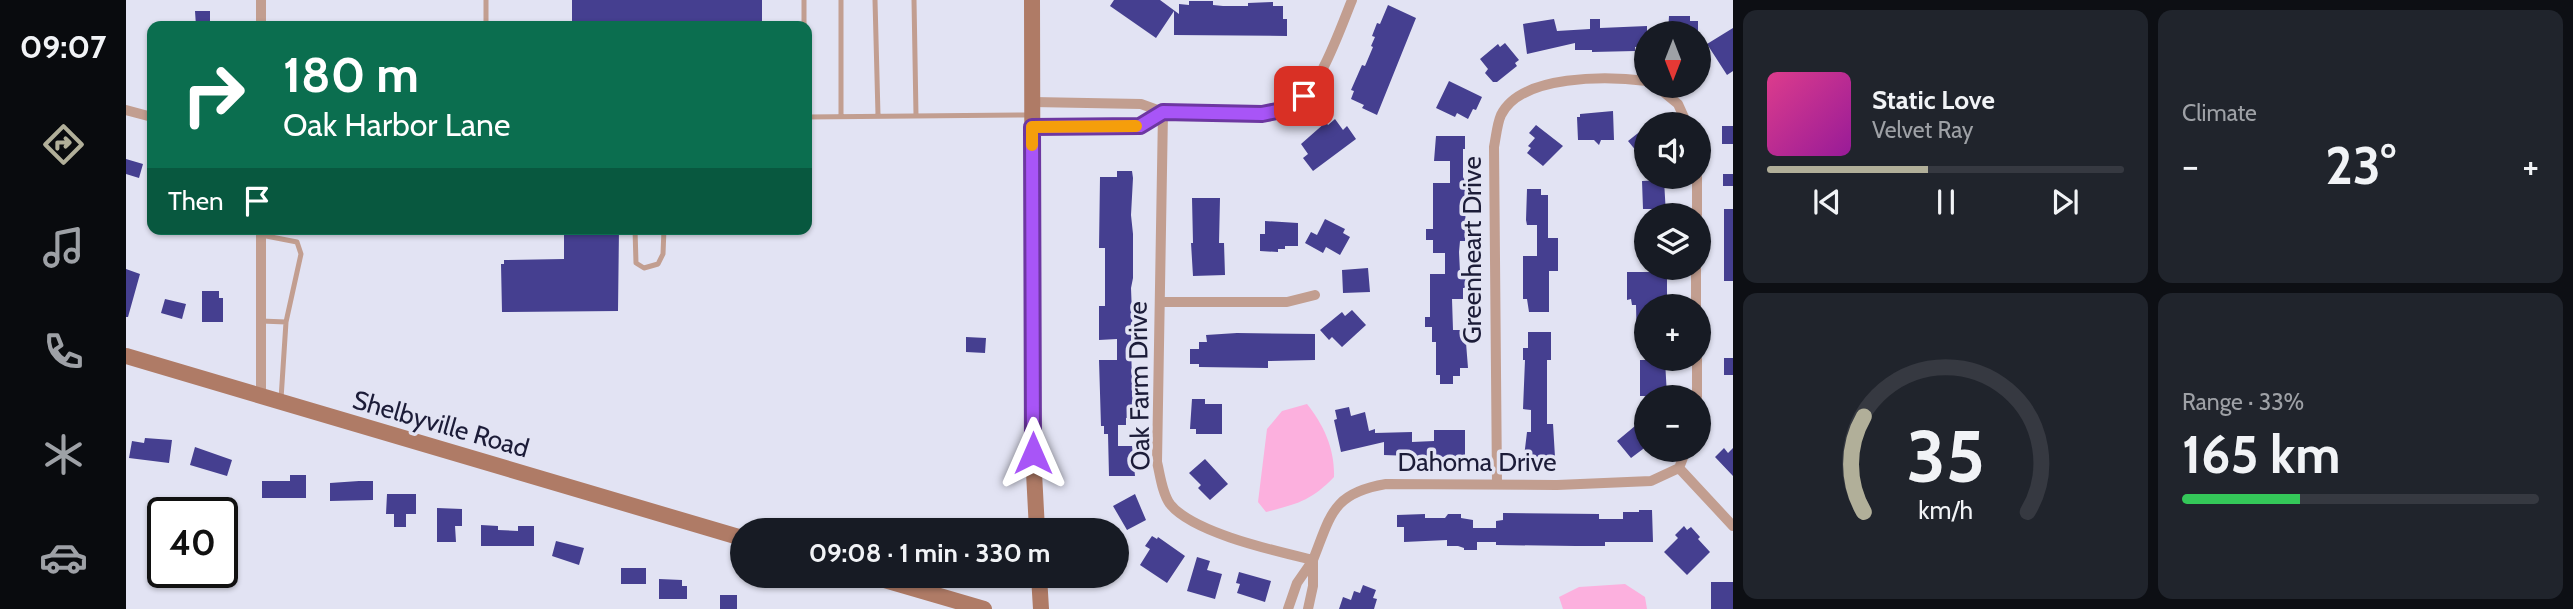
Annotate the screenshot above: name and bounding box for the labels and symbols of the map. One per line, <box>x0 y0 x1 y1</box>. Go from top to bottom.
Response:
north arrow <box>1634 21 1712 98</box>
pin <box>1274 66 1334 126</box>
street label: Greenheart Drive <box>1456 156 1488 344</box>
street label: Oak Farm Drive <box>1122 301 1156 471</box>
street label: Shelbyville Road <box>349 384 533 464</box>
position arrow <box>996 416 1070 490</box>
street label: Dahoma Drive <box>1397 446 1557 478</box>
speed limit sign: 40 <box>147 497 238 588</box>

